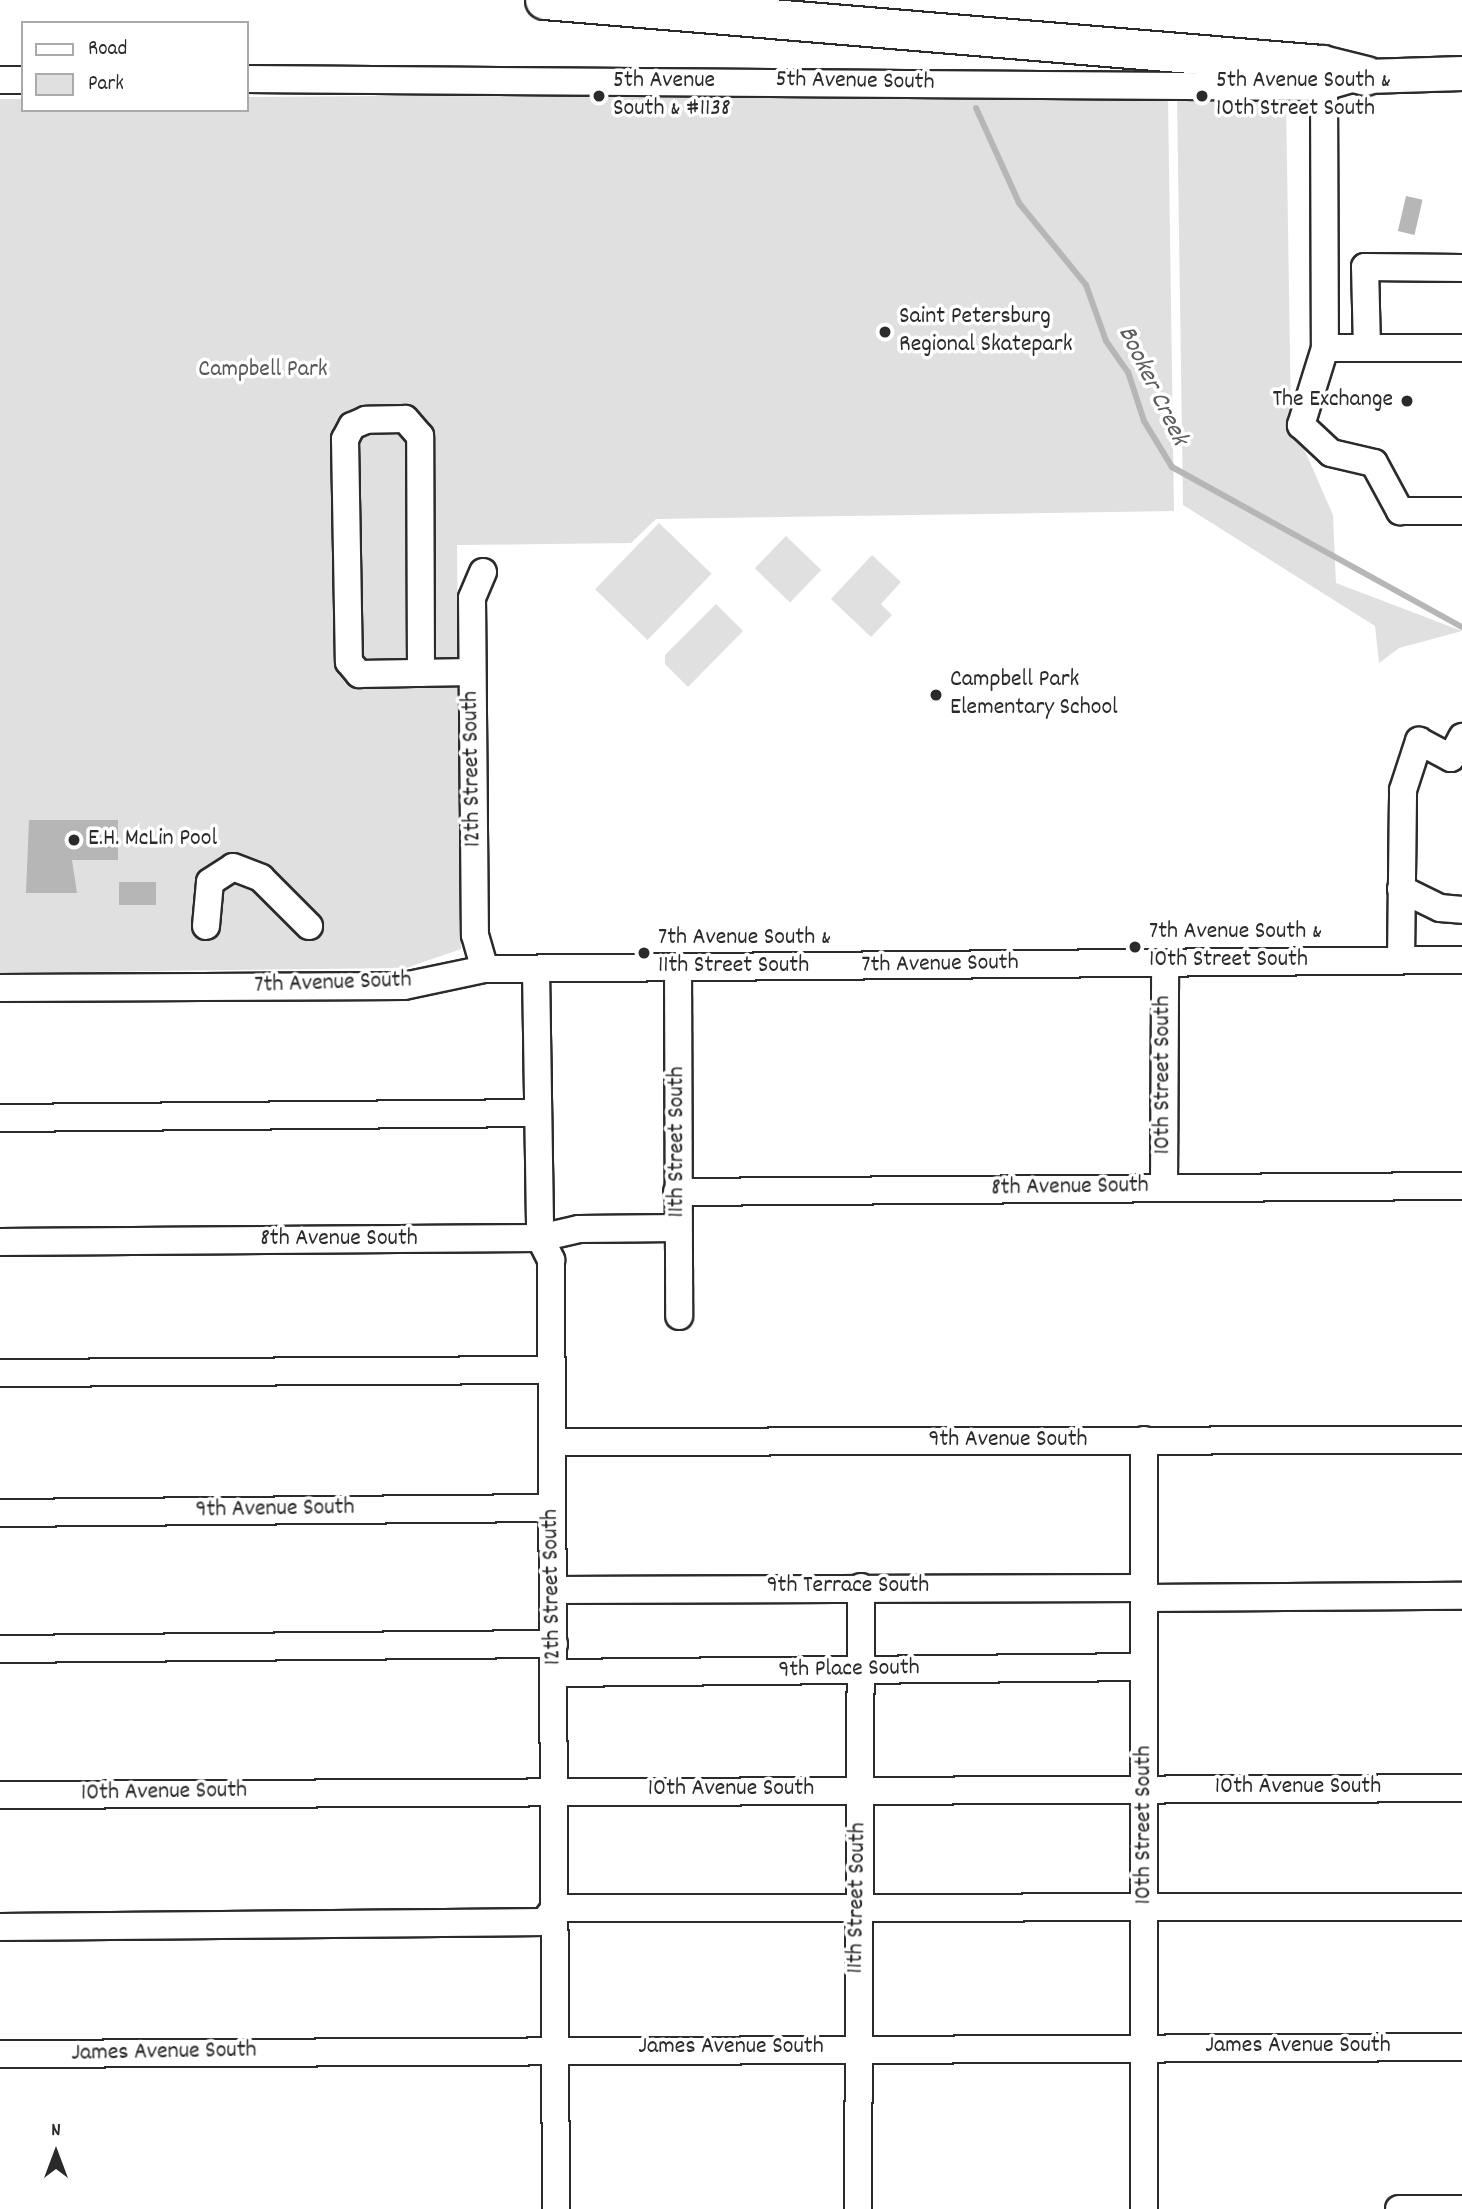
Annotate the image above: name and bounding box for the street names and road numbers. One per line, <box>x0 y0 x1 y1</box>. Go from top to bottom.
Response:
street label: 5th Avenue South <box>775 66 935 98</box>
street label: 12th Street South <box>457 691 489 847</box>
street label: 7th Avenue South <box>861 949 1019 981</box>
street label: 7th Avenue South <box>254 967 412 1001</box>
street label: 10th Street South <box>1150 996 1178 1154</box>
street label: 11th Street South <box>664 1066 692 1218</box>
street label: 8th Avenue South <box>991 1172 1149 1204</box>
street label: 8th Avenue South <box>260 1226 418 1254</box>
street label: 9th Avenue South <box>929 1427 1087 1455</box>
street label: 9th Avenue South <box>195 1494 355 1526</box>
street label: 12th Street South <box>537 1509 569 1665</box>
street label: 9th Terrace South <box>767 1573 929 1601</box>
street label: 9th Place South <box>778 1654 920 1686</box>
street label: 10th Street South <box>1131 1746 1159 1904</box>
street label: 10th Avenue South <box>1215 1774 1381 1802</box>
street label: 10th Avenue South <box>648 1776 814 1804</box>
street label: 10th Avenue South <box>81 1777 247 1809</box>
street label: 11th Street South <box>842 1822 874 1974</box>
street label: James Avenue South <box>1205 2033 1391 2061</box>
street label: James Avenue South <box>638 2034 824 2062</box>
street label: James Avenue South <box>71 2037 257 2069</box>

